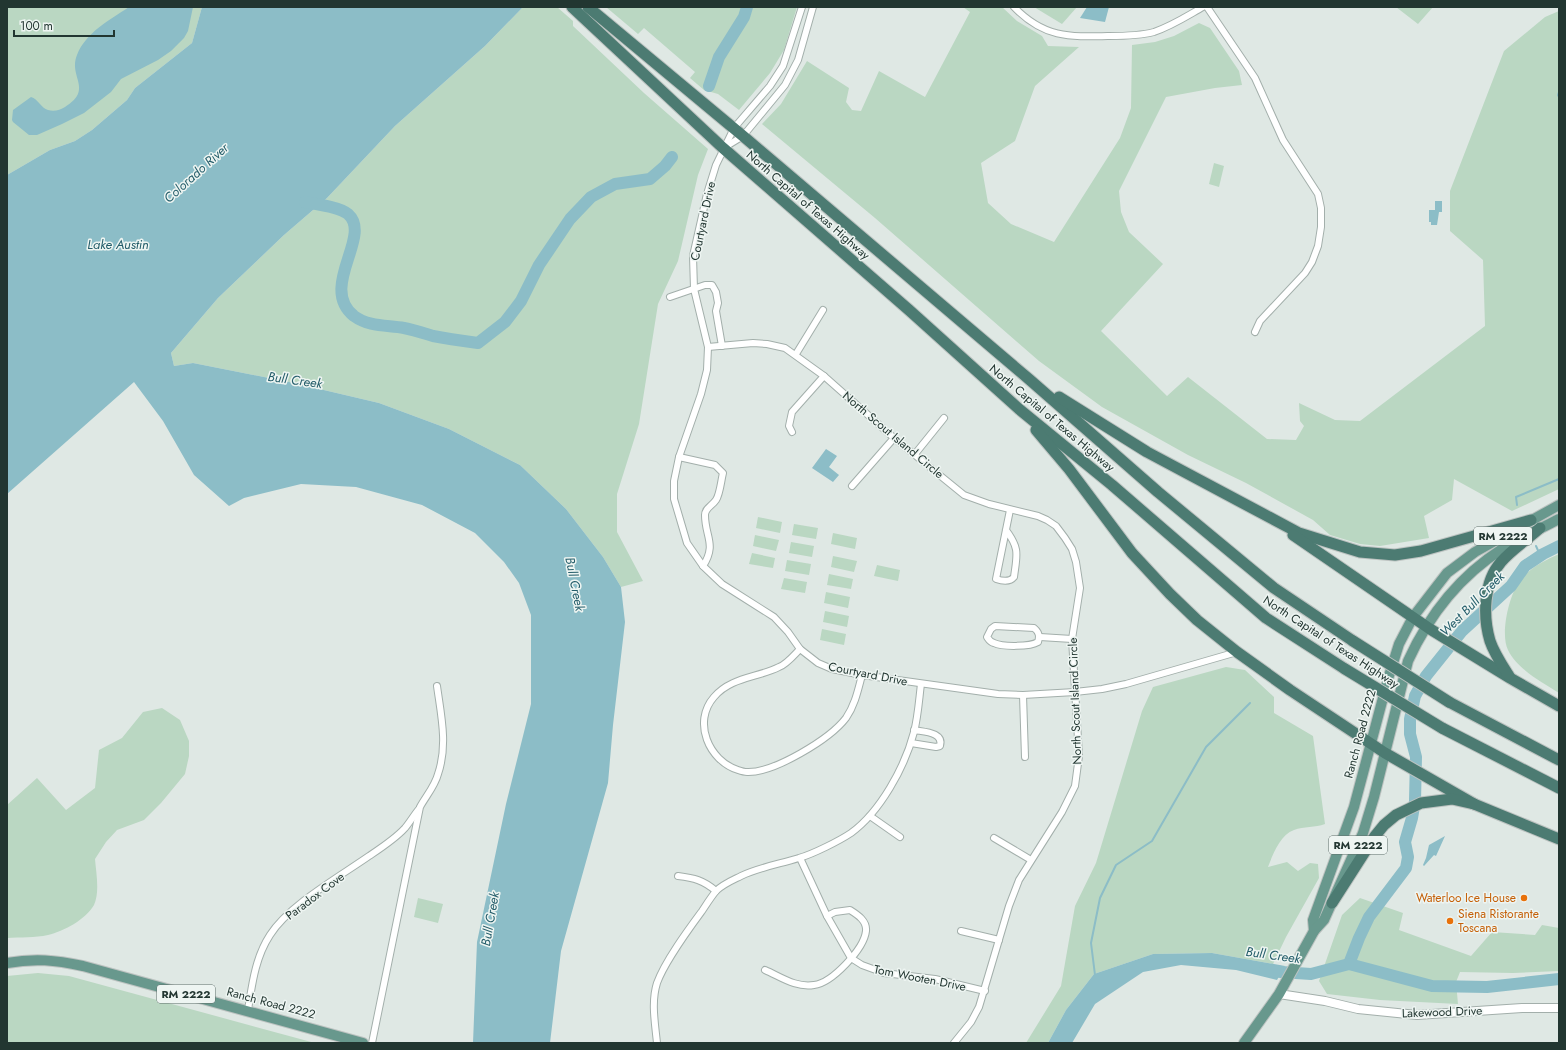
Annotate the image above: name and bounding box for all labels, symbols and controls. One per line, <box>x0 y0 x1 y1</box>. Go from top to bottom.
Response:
scale bar <box>14 12 114 38</box>
text: 100 m <box>20 17 53 35</box>
water label: Colorado River <box>159 138 233 207</box>
street label: North Capital of Texas Highway <box>742 146 874 264</box>
street label: Courtyard Drive <box>686 180 720 262</box>
water label: Lake Austin <box>87 235 149 254</box>
street label: North Capital of Texas Highway <box>985 360 1119 476</box>
water label: Bull Creek <box>267 367 324 393</box>
street label: North Scout Island Circle <box>838 387 948 483</box>
road number: RM 2222 <box>1474 527 1532 545</box>
water label: Bull Creek <box>560 555 590 613</box>
water label: West Bull Creek <box>1435 567 1509 641</box>
street label: North Capital of Texas Highway <box>1259 591 1403 693</box>
street label: North Scout Island Circle <box>1064 637 1086 765</box>
street label: Courtyard Drive <box>827 657 909 691</box>
street label: Ranch Road 2222 <box>1340 687 1381 780</box>
road number: RM 2222 <box>1329 836 1387 854</box>
street label: Paradox Cove <box>282 868 348 924</box>
place label: Waterloo Ice House <box>1416 889 1516 907</box>
water label: Bull Creek <box>476 890 504 948</box>
marker: Waterloo Ice House <box>1519 893 1529 903</box>
place label: Siena Ristorante Toscana <box>1458 905 1539 937</box>
marker: Siena Ristorante Toscana <box>1445 916 1455 926</box>
water label: Bull Creek <box>1245 942 1302 968</box>
street label: Tom Wooten Drive <box>872 960 968 996</box>
street label: Ranch Road 2222 <box>225 983 318 1024</box>
road number: RM 2222 <box>157 985 215 1003</box>
street label: Lakewood Drive <box>1401 1002 1483 1022</box>

